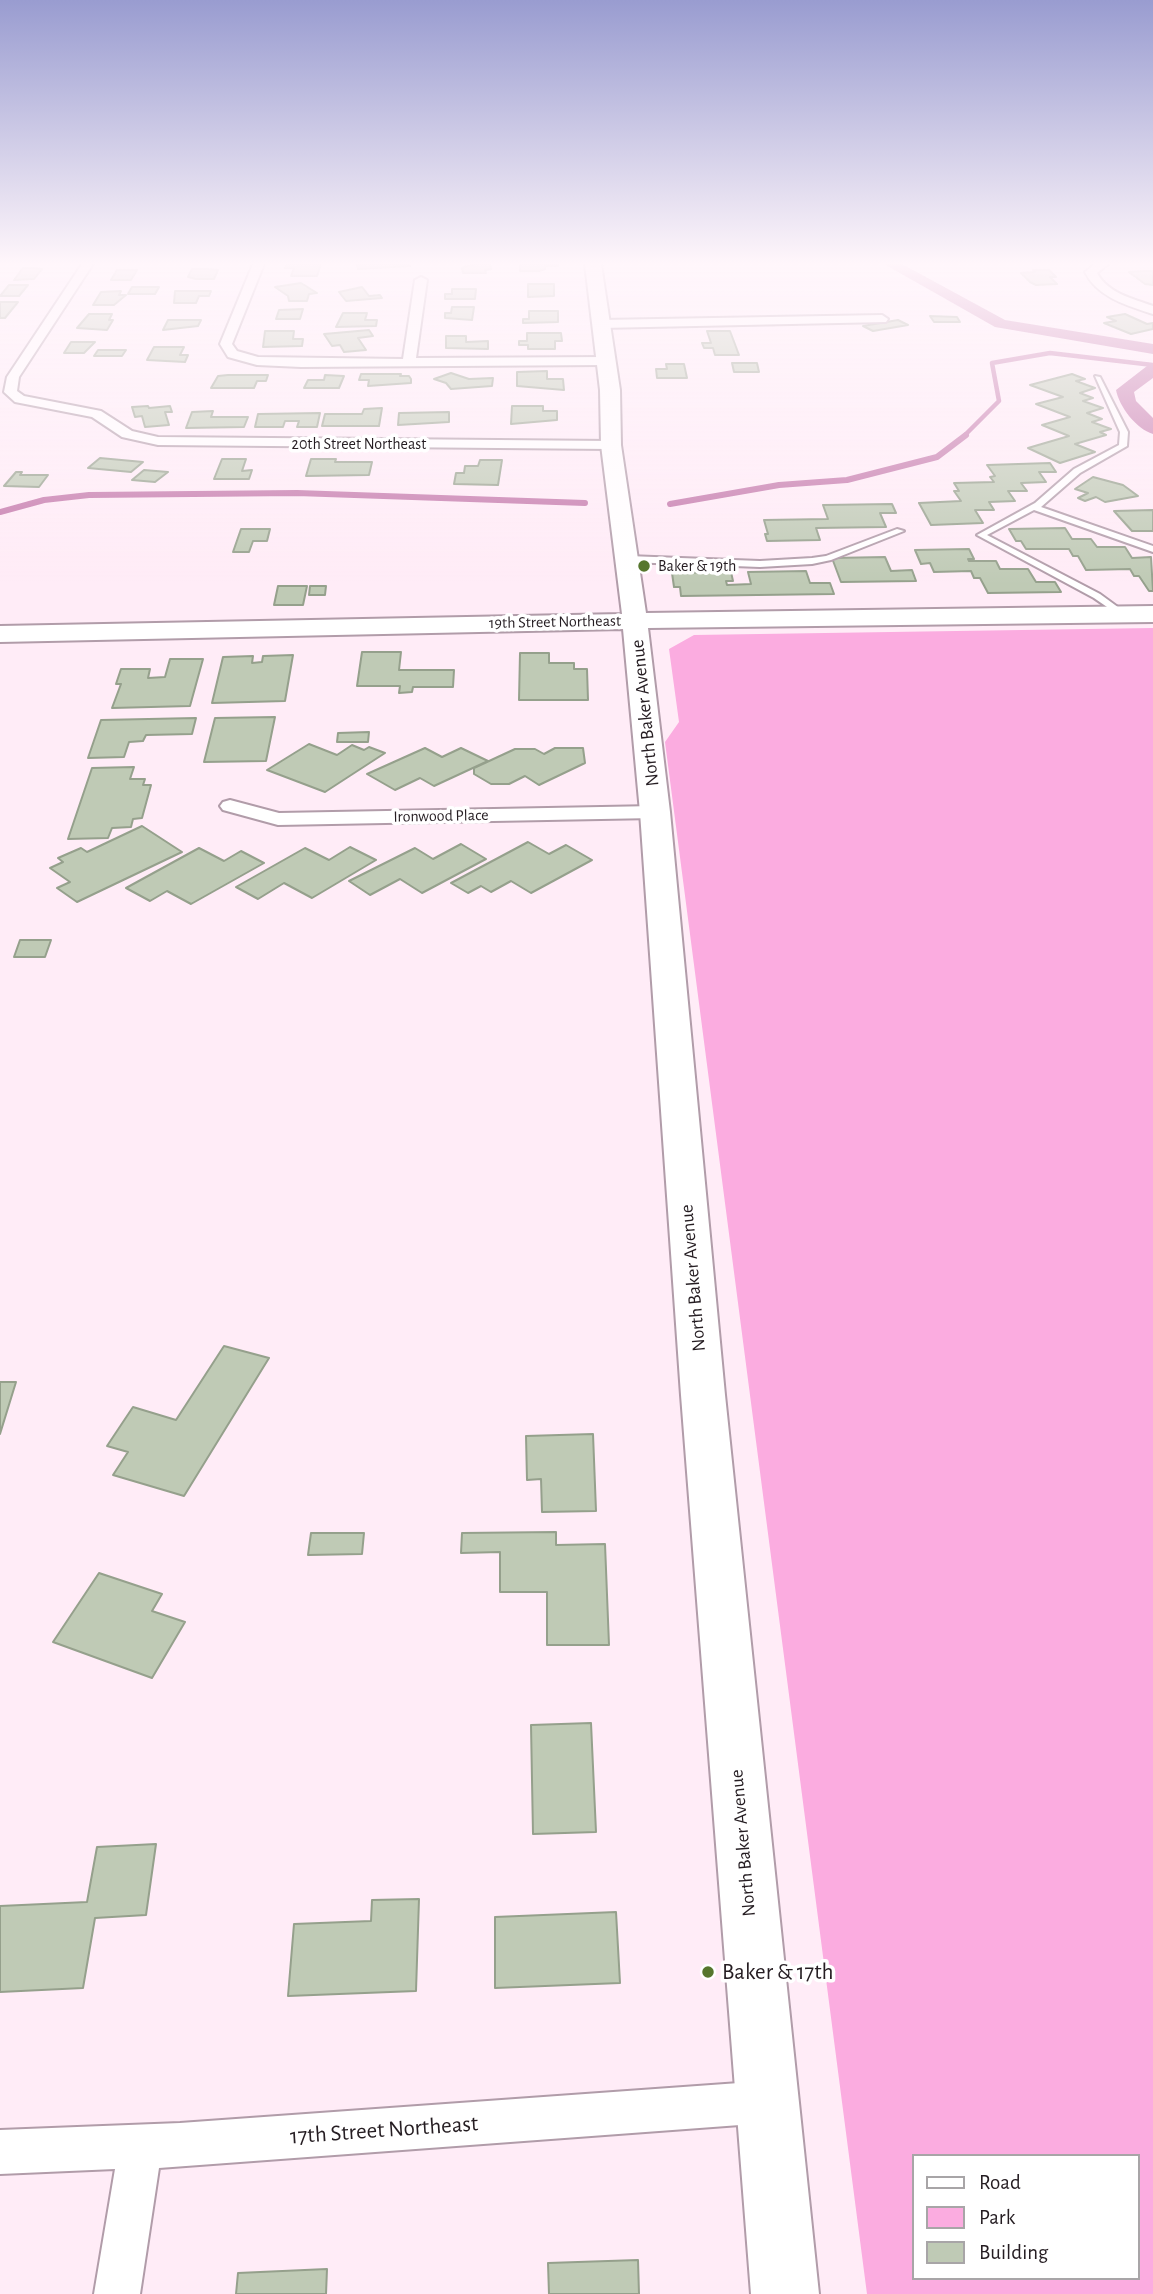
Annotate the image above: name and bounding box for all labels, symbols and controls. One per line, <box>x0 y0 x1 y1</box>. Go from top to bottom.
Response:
street label: 20th Street Northeast <box>292 434 426 454</box>
place label: Baker & 19th <box>658 556 736 576</box>
marker: Baker & 19th <box>636 558 652 574</box>
street label: 19th Street Northeast <box>489 611 621 633</box>
street label: North Baker Avenue <box>626 638 664 788</box>
street label: Ironwood Place <box>393 806 489 826</box>
street label: North Baker Avenue <box>675 1203 711 1353</box>
street label: North Baker Avenue <box>725 1768 761 1918</box>
place label: Baker & 17th <box>722 1958 833 1986</box>
marker: Baker & 17th <box>700 1964 716 1980</box>
street label: 17th Street Northeast <box>289 2110 479 2150</box>
legend <box>912 2154 1139 2280</box>
text: Road <box>979 2172 1021 2193</box>
text: Park <box>979 2207 1015 2228</box>
text: Building <box>979 2242 1048 2263</box>

